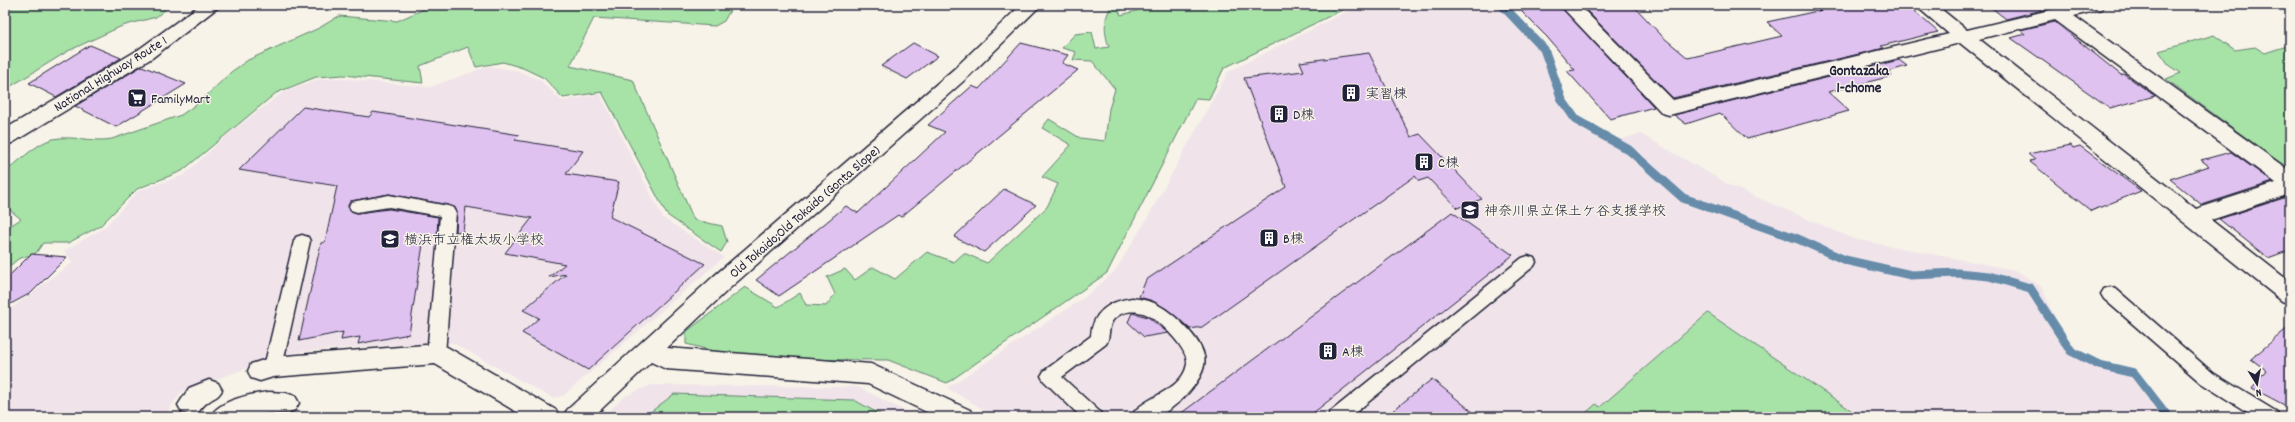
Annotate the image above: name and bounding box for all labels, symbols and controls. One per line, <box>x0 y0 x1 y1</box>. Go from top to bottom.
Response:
street label: National Highway Route 1 <box>50 32 172 118</box>
district label: Gontazaka 1-chome <box>1829 61 1890 100</box>
building icon: 実習棟 <box>1340 82 1362 104</box>
place label: 実習棟 <box>1365 85 1408 105</box>
supermarket icon: FamilyMart <box>126 87 148 109</box>
place label: FamilyMart <box>151 90 210 110</box>
building icon: D棟 <box>1268 103 1290 125</box>
place label: D棟 <box>1293 106 1315 126</box>
street label: Old Tokaido;Old Tokaido (Gonta Slope) <box>725 141 885 284</box>
building icon: C棟 <box>1413 151 1435 173</box>
place label: C棟 <box>1438 154 1460 174</box>
school or university icon: 神奈川県立保土ケ谷支援学校 <box>1459 199 1481 221</box>
place label: 神奈川県立保土ケ谷支援学校 <box>1484 202 1666 222</box>
building icon: B棟 <box>1258 227 1280 249</box>
school or university icon: 横浜市立権太坂小学校 <box>379 228 401 250</box>
place label: B棟 <box>1283 230 1305 250</box>
place label: 横浜市立権太坂小学校 <box>404 231 544 251</box>
building icon: A棟 <box>1317 340 1339 362</box>
place label: A棟 <box>1342 343 1365 363</box>
north arrow <box>2237 364 2277 404</box>
text: N <box>2254 383 2263 400</box>

